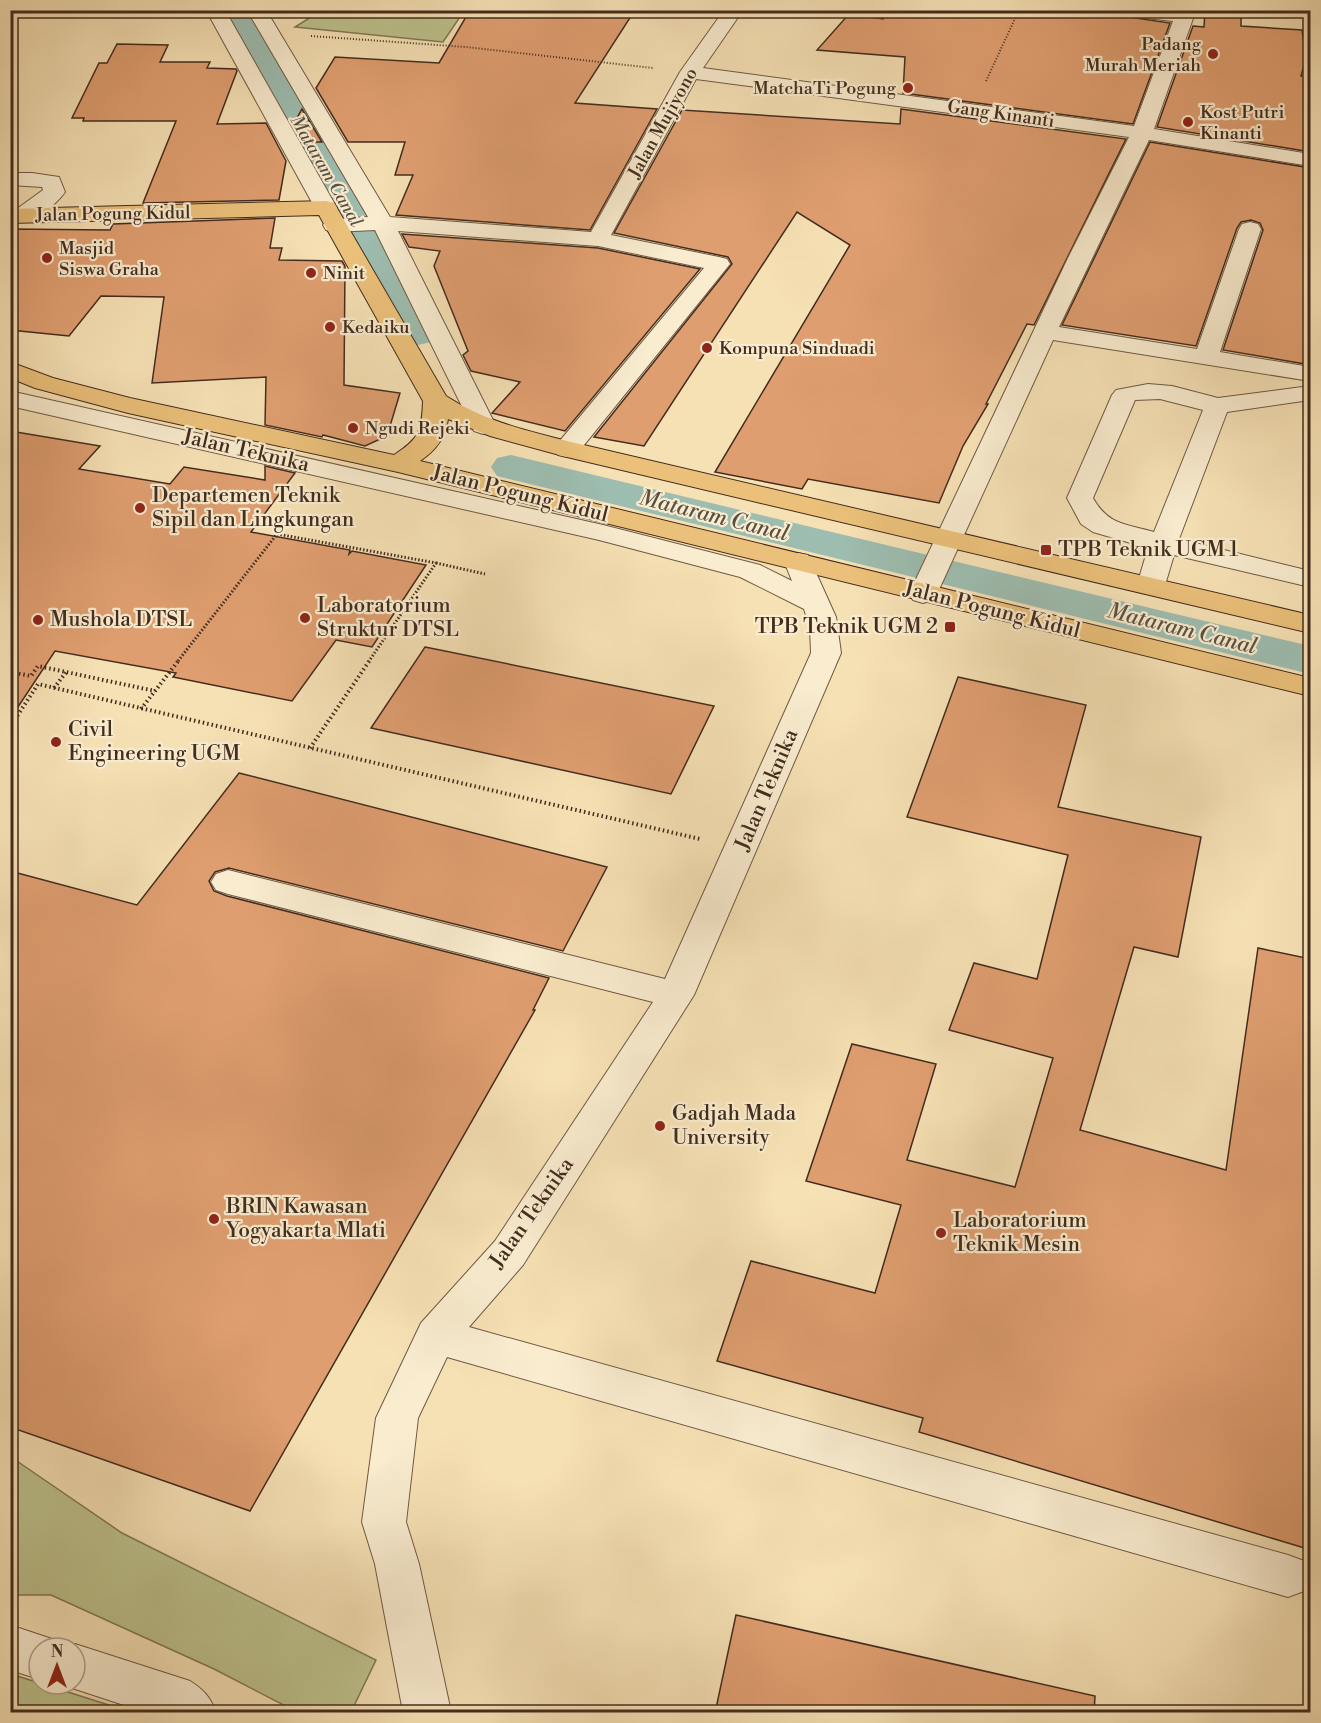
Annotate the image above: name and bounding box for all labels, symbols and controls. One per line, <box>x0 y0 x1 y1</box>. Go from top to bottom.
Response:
place label: Padang Murah Meriah <box>1085 33 1202 77</box>
marker: Padang Murah Meriah <box>1206 47 1220 61</box>
street label: Jalan Mujiyono <box>623 64 703 183</box>
place label: MatchaTi Pogung <box>753 77 897 100</box>
marker: MatchaTi Pogung <box>901 81 915 95</box>
street label: Gang Kinanti <box>946 95 1056 133</box>
place label: Kost Putri Kinanti <box>1200 101 1284 145</box>
water label: Mataram Canal <box>285 111 367 231</box>
marker: Kost Putri Kinanti <box>1181 115 1195 129</box>
street label: Jalan Pogung Kidul <box>34 201 191 227</box>
place label: Masjid Siswa Graha <box>59 237 160 281</box>
marker: Masjid Siswa Graha <box>40 251 54 265</box>
place label: Ninit <box>323 262 366 285</box>
marker: Ninit <box>304 266 318 280</box>
place label: Kedaiku <box>342 316 410 339</box>
marker: Kedaiku <box>323 320 337 334</box>
place label: Kompuna Sinduadi <box>719 337 875 360</box>
marker: Kompuna Sinduadi <box>700 341 714 355</box>
place label: Ngudi Rejeki <box>365 417 470 440</box>
marker: Ngudi Rejeki <box>346 421 360 435</box>
street label: Jalan Teknika <box>179 424 312 478</box>
street label: Jalan Pogung Kidul <box>428 459 611 528</box>
place label: Departemen Teknik Sipil dan Lingkungan <box>152 483 355 533</box>
water label: Mataram Canal <box>636 484 792 548</box>
marker: Departemen Teknik Sipil dan Lingkungan <box>133 501 147 515</box>
place label: TPB Teknik UGM 1 <box>1058 537 1238 563</box>
marker: TPB Teknik UGM 1 <box>1039 543 1053 557</box>
street label: Jalan Pogung Kidul <box>900 575 1083 644</box>
place label: Laboratorium Struktur DTSL <box>317 593 459 643</box>
water label: Mataram Canal <box>1104 597 1260 661</box>
place label: Mushola DTSL <box>50 607 192 633</box>
marker: Laboratorium Struktur DTSL <box>298 611 312 625</box>
marker: Mushola DTSL <box>31 613 45 627</box>
place label: TPB Teknik UGM 2 <box>755 614 938 640</box>
marker: TPB Teknik UGM 2 <box>943 620 957 634</box>
place label: Civil Engineering UGM <box>68 717 241 767</box>
street label: Jalan Teknika <box>729 725 804 856</box>
marker: Civil Engineering UGM <box>49 735 63 749</box>
place label: Gadjah Mada University <box>672 1101 796 1151</box>
marker: Gadjah Mada University <box>653 1119 667 1133</box>
street label: Jalan Teknika <box>484 1152 580 1274</box>
place label: BRIN Kawasan Yogyakarta Mlati <box>225 1194 386 1244</box>
place label: Laboratorium Teknik Mesin <box>953 1208 1087 1258</box>
marker: BRIN Kawasan Yogyakarta Mlati <box>207 1212 221 1226</box>
marker: Laboratorium Teknik Mesin <box>934 1226 948 1240</box>
north arrow <box>27 1636 87 1696</box>
text: N <box>51 1642 64 1662</box>

